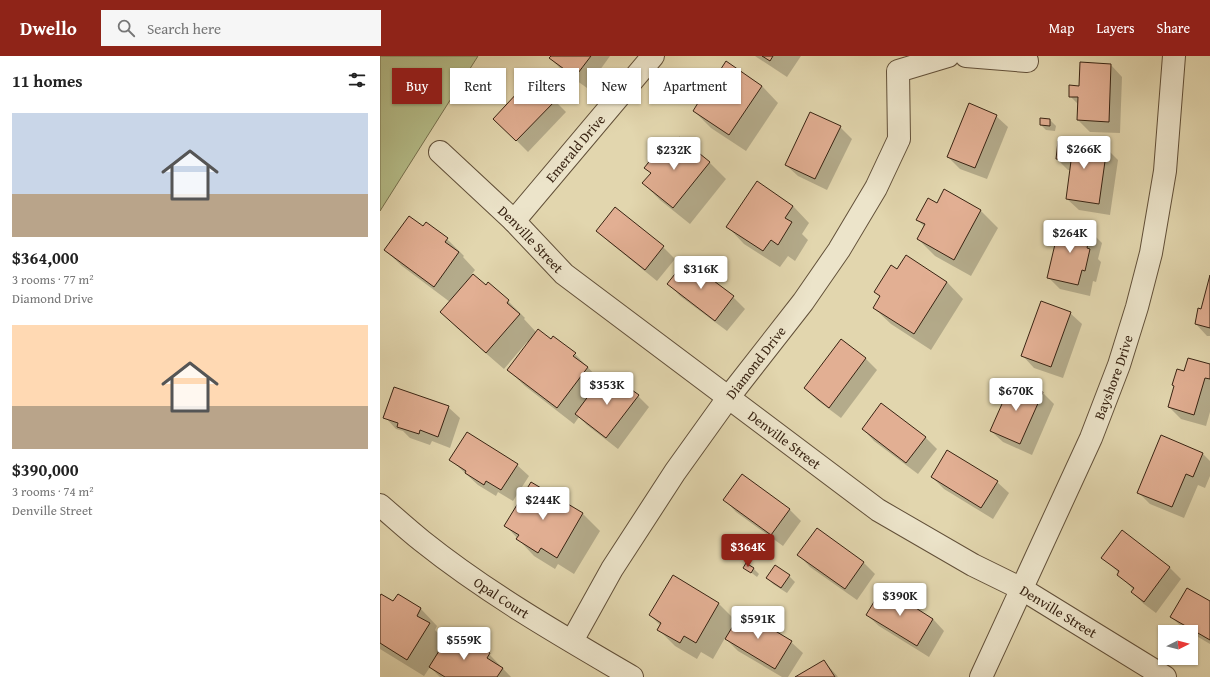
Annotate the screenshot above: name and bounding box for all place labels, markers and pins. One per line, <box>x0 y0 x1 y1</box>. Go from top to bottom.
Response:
pin: $266K <box>1056 136 1112 170</box>
pin: $232K <box>646 137 702 171</box>
pin: $264K <box>1042 220 1098 254</box>
pin: $316K <box>673 256 729 290</box>
pin: $353K <box>579 372 635 406</box>
pin: $670K <box>988 378 1044 412</box>
pin: $244K <box>515 487 571 521</box>
pin: $364K <box>720 534 776 568</box>
pin: $390K <box>872 583 928 617</box>
pin: $591K <box>730 606 786 640</box>
pin: $559K <box>436 627 492 661</box>

